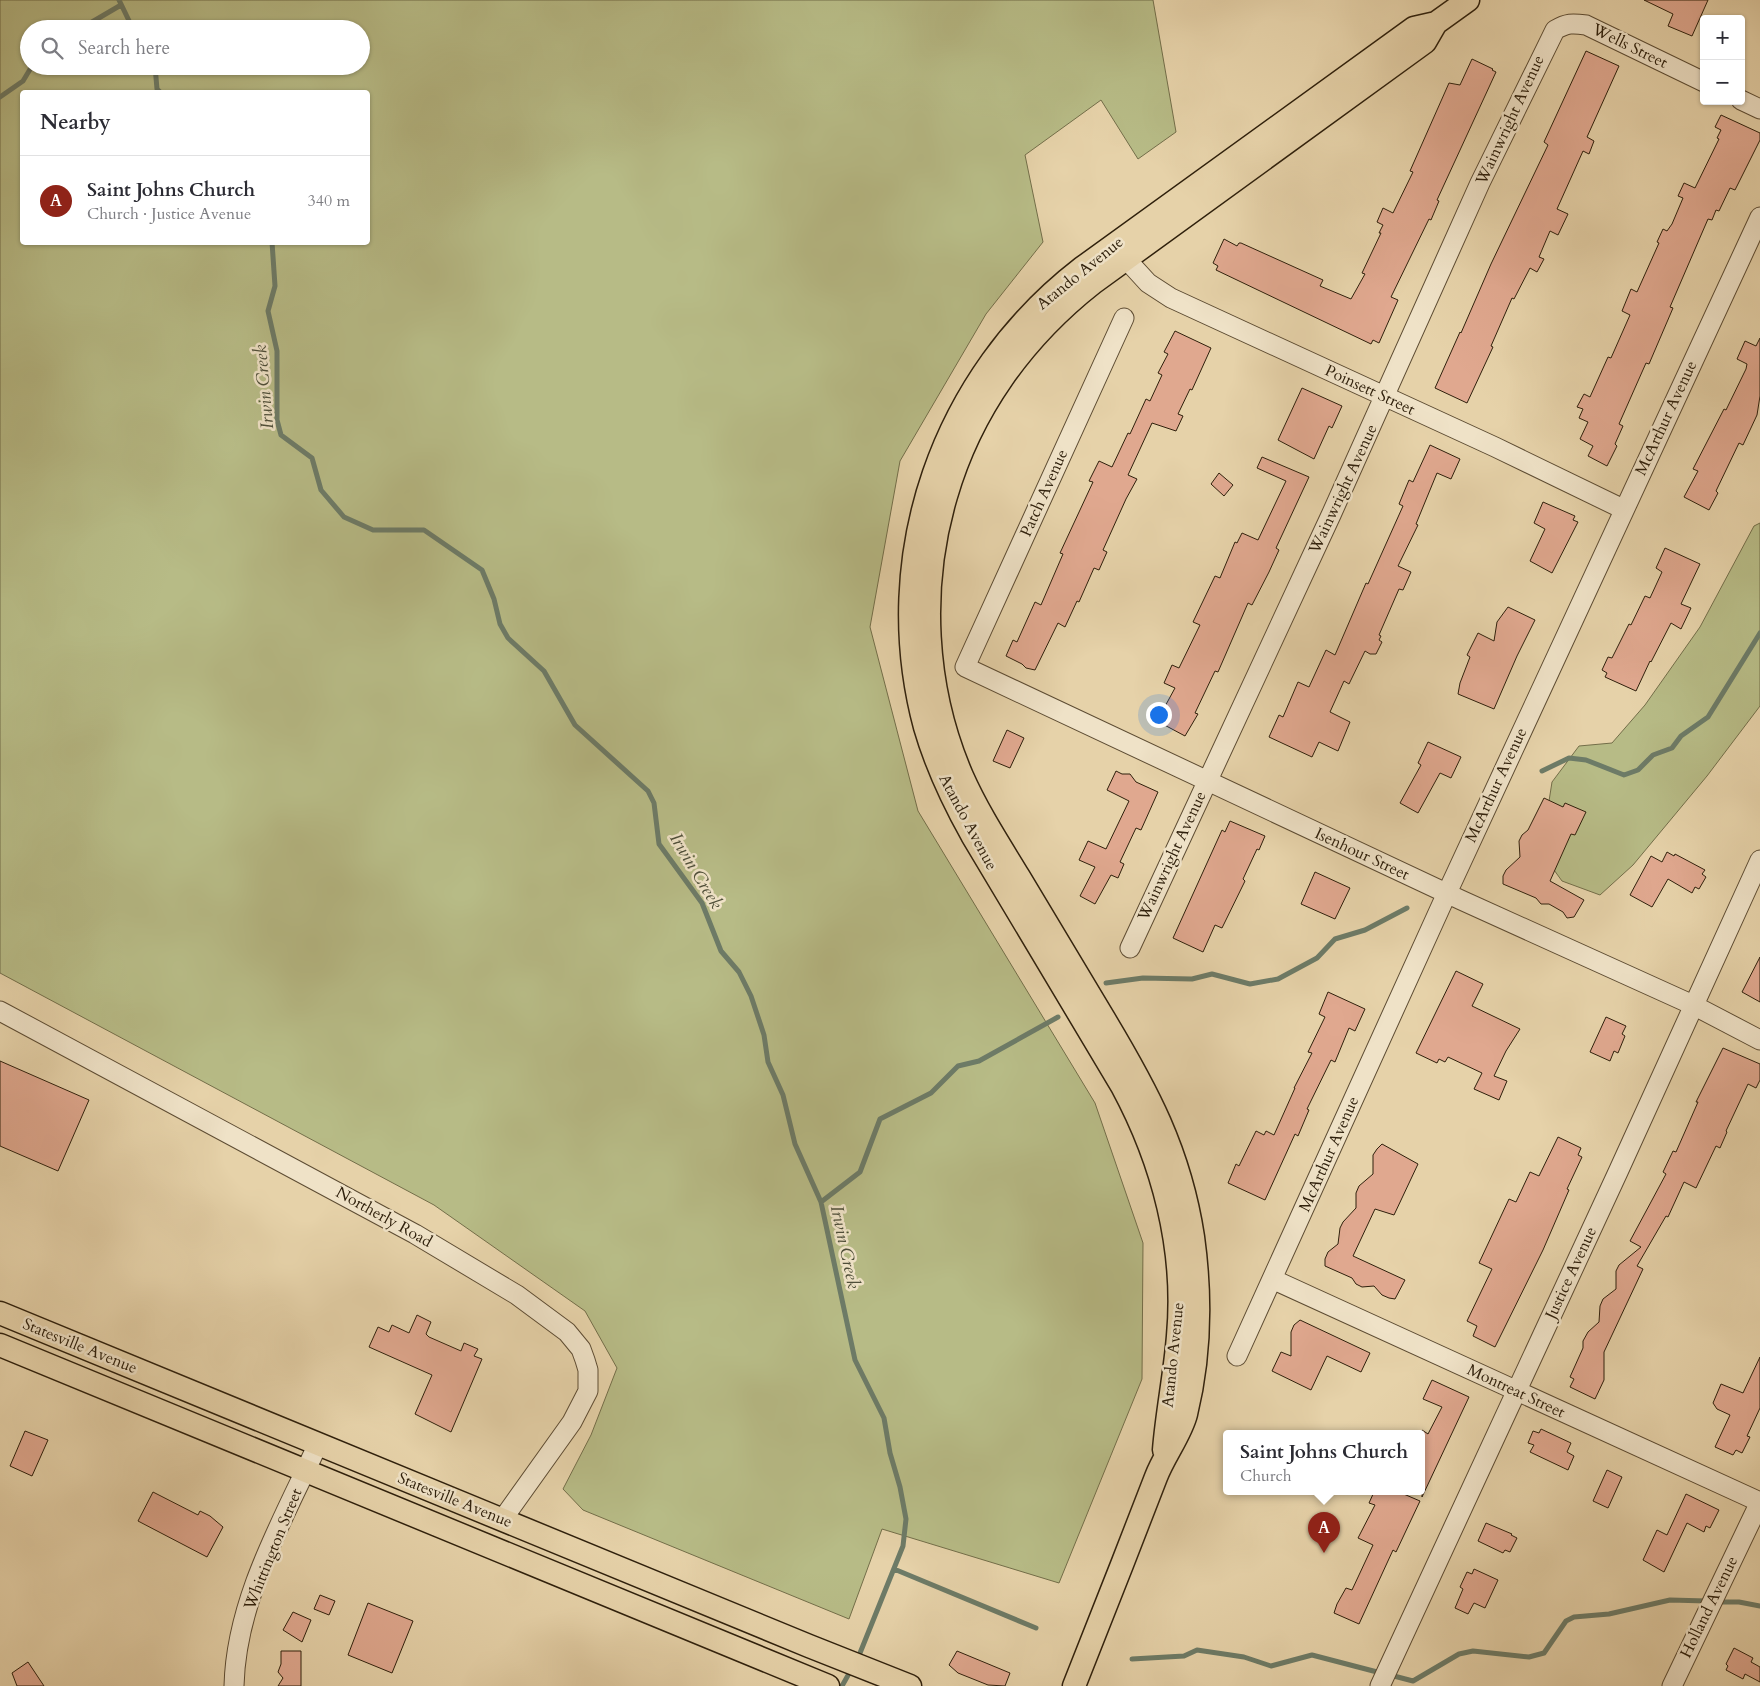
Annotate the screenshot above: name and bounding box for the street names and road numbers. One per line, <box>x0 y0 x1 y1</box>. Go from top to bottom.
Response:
street label: Wells Street <box>1588 18 1671 74</box>
street label: Wainwright Avenue <box>1470 52 1550 189</box>
street label: Atando Avenue <box>1032 231 1128 315</box>
street label: McArthur Avenue <box>1630 357 1702 479</box>
street label: Poinsett Street <box>1321 359 1419 421</box>
street label: Wainwright Avenue <box>1303 421 1383 558</box>
street label: Patch Avenue <box>1015 446 1073 540</box>
street label: McArthur Avenue <box>1460 724 1532 846</box>
street label: Atando Avenue <box>933 770 1003 874</box>
street label: Wainwright Avenue <box>1132 788 1212 925</box>
street label: Isenhour Street <box>1311 822 1413 886</box>
street label: McArthur Avenue <box>1294 1093 1364 1215</box>
street label: Northerly Road <box>332 1181 437 1253</box>
street label: Justice Avenue <box>1539 1223 1602 1325</box>
street label: Atando Avenue <box>1157 1301 1189 1409</box>
street label: Statesville Avenue <box>19 1313 141 1379</box>
street label: Montreat Street <box>1463 1359 1569 1423</box>
street label: Statesville Avenue <box>394 1467 516 1533</box>
street label: Whittington Street <box>238 1485 307 1614</box>
street label: Holland Avenue <box>1675 1552 1743 1662</box>

